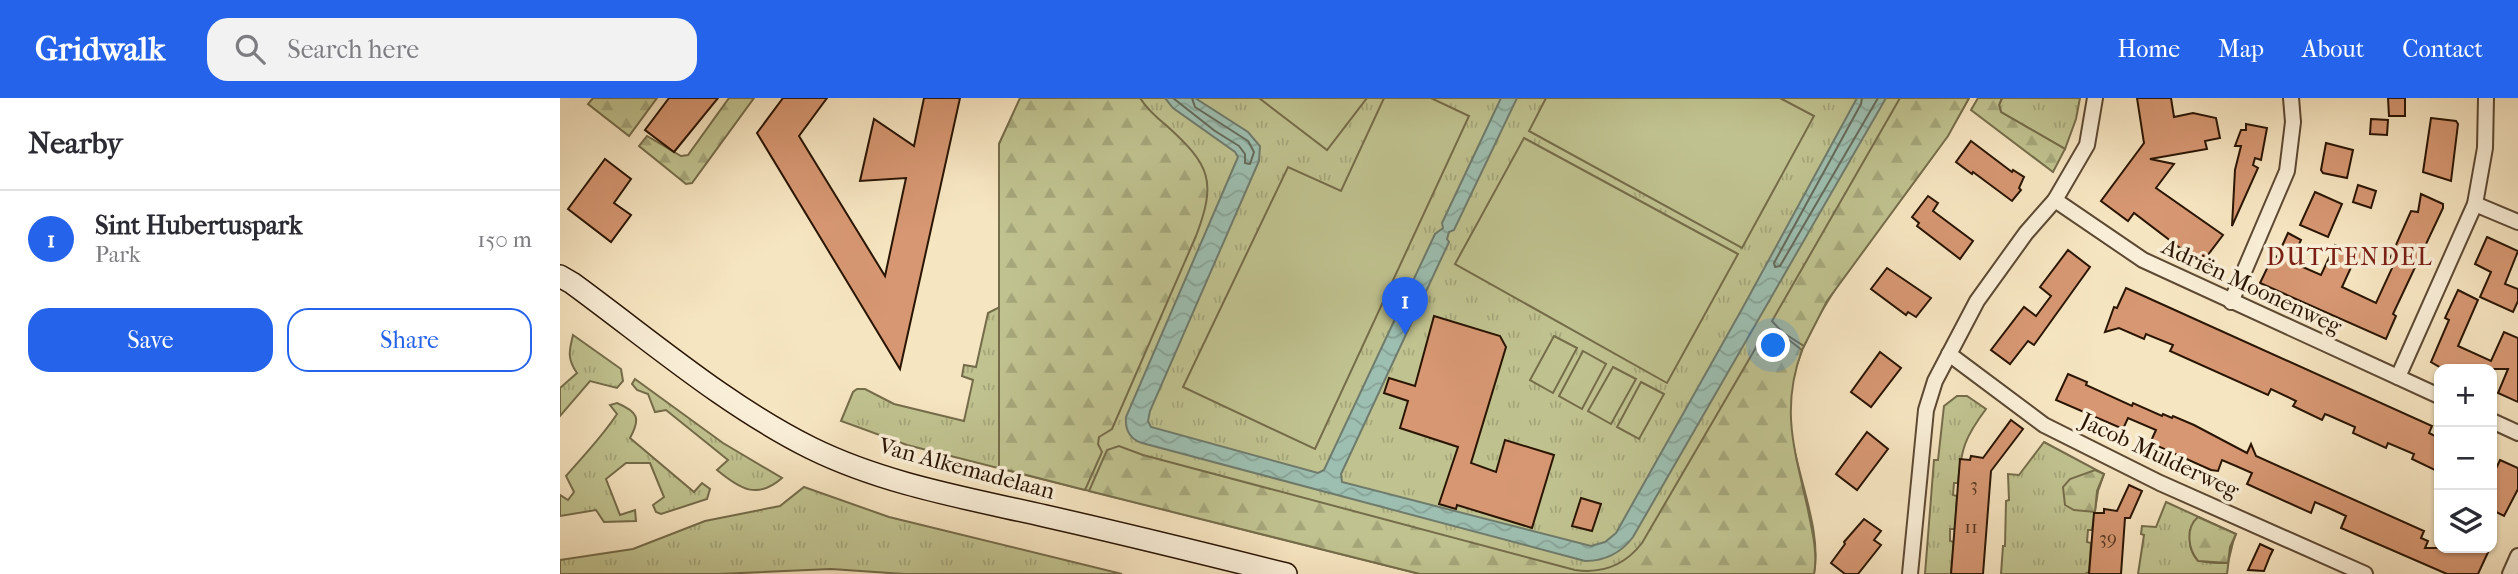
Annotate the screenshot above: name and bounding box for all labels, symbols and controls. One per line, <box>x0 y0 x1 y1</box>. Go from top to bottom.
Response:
search box <box>207 18 697 81</box>
text: Gridwalk <box>35 30 165 69</box>
icon: search <box>231 30 269 68</box>
text: Search here <box>287 34 419 65</box>
text: Home <box>2118 35 2180 63</box>
text: Map <box>2218 35 2264 63</box>
text: About <box>2302 35 2364 63</box>
text: Contact <box>2402 35 2483 63</box>
text: Nearby <box>28 126 123 161</box>
text: Sint Hubertuspark <box>95 210 302 241</box>
text: 1 <box>47 226 55 253</box>
text: 150 m <box>477 226 532 253</box>
street label: Adriën Moonenweg <box>2157 233 2347 340</box>
text: Park <box>95 241 141 268</box>
district label: DUTTENDEL <box>2266 243 2434 271</box>
pin: 1 <box>1382 277 1428 335</box>
button: Save <box>28 308 273 372</box>
button: Share <box>287 308 532 372</box>
your location <box>1756 328 1790 362</box>
map controls <box>2434 364 2497 553</box>
button: + <box>2434 364 2497 427</box>
street label: Jacob Mulderweg <box>2074 406 2244 504</box>
button: − <box>2434 427 2497 490</box>
street label: Van Alkemadelaan <box>875 432 1058 505</box>
house number: 3 <box>1970 474 1978 496</box>
button: layers <box>2434 490 2497 553</box>
house number: 11 <box>1964 516 1978 538</box>
house number: 39 <box>2099 527 2117 549</box>

